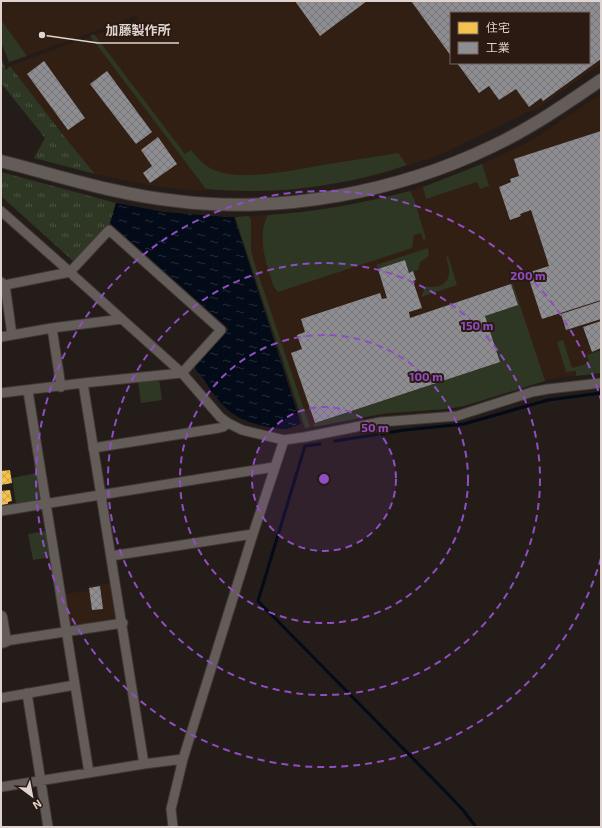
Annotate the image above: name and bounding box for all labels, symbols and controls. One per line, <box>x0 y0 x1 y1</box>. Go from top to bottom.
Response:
legend <box>450 12 590 64</box>
callout: 加藤製作所 <box>98 18 179 43</box>
text: 住宅 <box>486 20 510 34</box>
text: 加藤製作所 <box>105 22 171 38</box>
text: 工業 <box>486 40 510 54</box>
text: 200 m <box>510 268 546 282</box>
text: 150 m <box>461 318 493 332</box>
text: 100 m <box>409 369 443 383</box>
text: 50 m <box>361 420 389 434</box>
centre of rings <box>317 472 331 486</box>
north arrow <box>12 776 52 816</box>
text: N <box>31 797 44 813</box>

